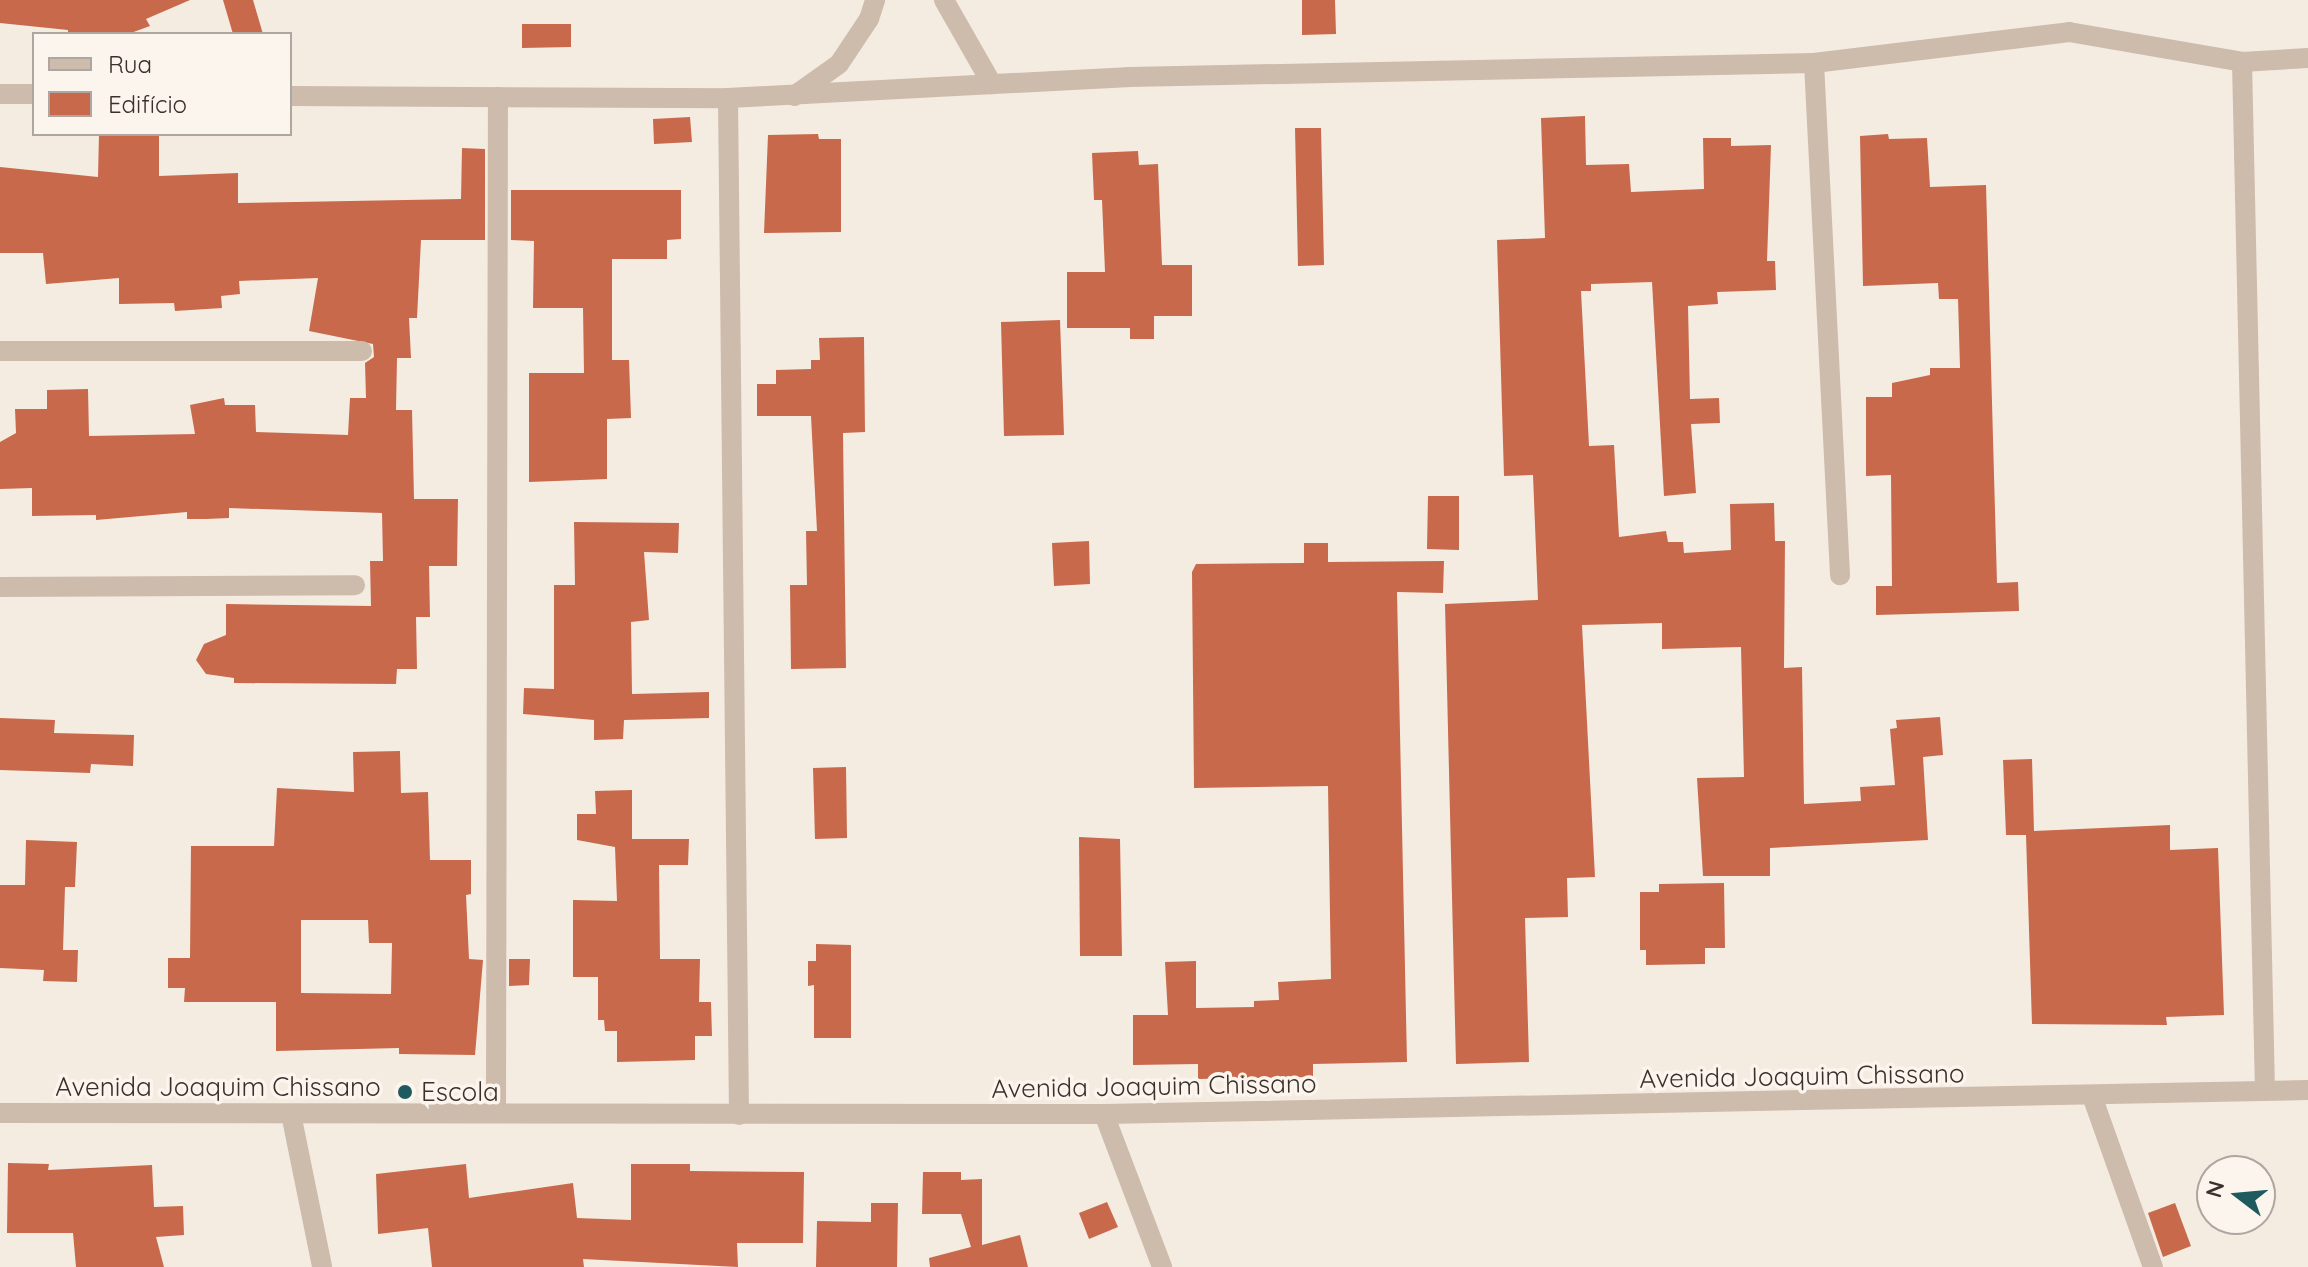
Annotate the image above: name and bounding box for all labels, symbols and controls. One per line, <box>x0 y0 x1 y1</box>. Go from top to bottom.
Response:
legend <box>32 32 292 136</box>
text: Rua <box>108 49 152 79</box>
text: Edifício <box>108 89 187 119</box>
street label: Avenida Joaquim Chissano <box>1639 1058 1965 1094</box>
street label: Avenida Joaquim Chissano <box>991 1068 1317 1104</box>
street label: Avenida Joaquim Chissano <box>55 1071 381 1103</box>
place label: Escola <box>421 1076 499 1108</box>
marker: Escola <box>396 1083 414 1101</box>
north arrow <box>2196 1155 2276 1235</box>
text: N <box>2199 1177 2231 1201</box>

